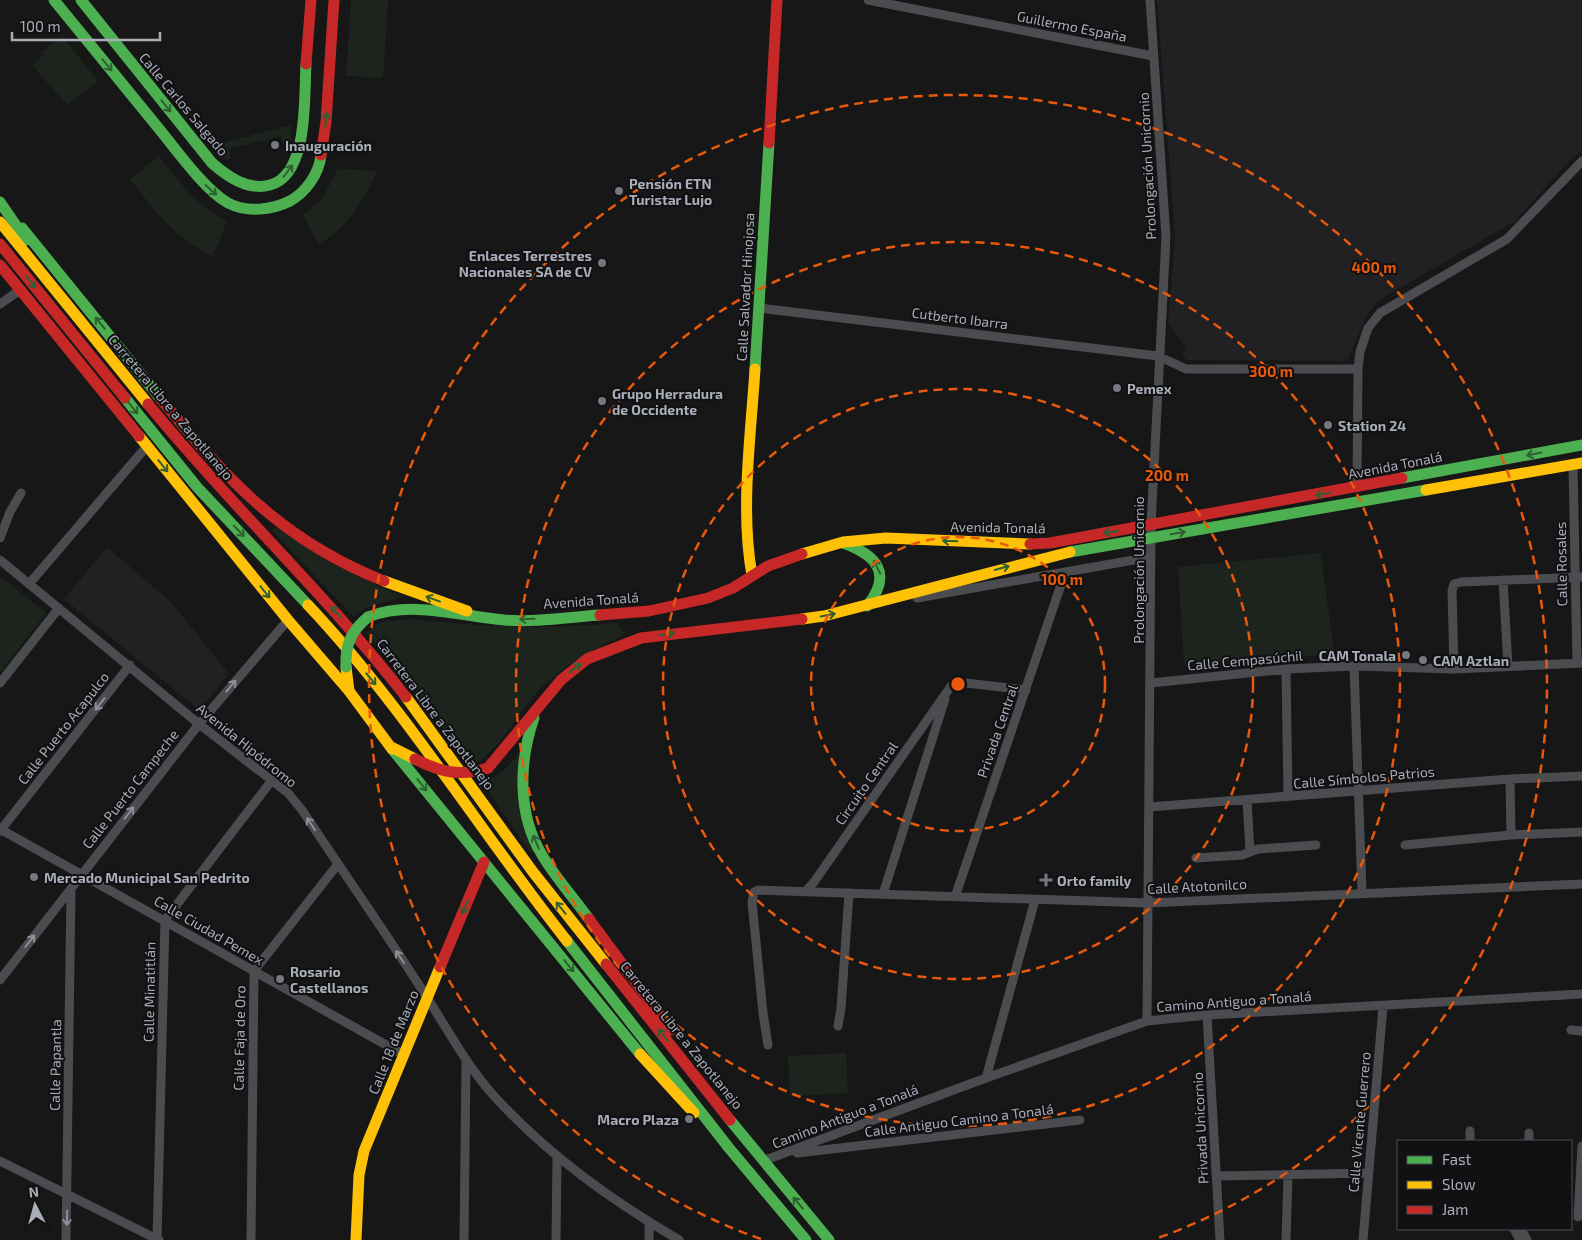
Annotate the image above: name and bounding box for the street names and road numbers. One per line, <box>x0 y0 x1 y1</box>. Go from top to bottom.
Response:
street label: Guillermo España <box>1016 7 1128 45</box>
street label: Calle Carlos Salgado <box>136 49 232 159</box>
street label: Prolongación Unicornio <box>1135 92 1159 240</box>
street label: Calle Salvador Hinojosa <box>733 212 757 362</box>
street label: Cutberto Ibarra <box>911 304 1009 332</box>
street label: Carretera Libre a Zapotlanejo <box>105 331 237 483</box>
street label: Avenida Tonalá <box>1346 448 1444 482</box>
street label: Prolongación Unicornio <box>1130 496 1147 644</box>
street label: Avenida Tonalá <box>950 518 1046 536</box>
street label: Calle Rosales <box>1552 521 1570 607</box>
street label: Avenida Tonalá <box>543 588 639 612</box>
street label: Carretera Libre a Zapotlanejo <box>374 635 498 793</box>
street label: Calle Cempasúchil <box>1187 646 1304 674</box>
street label: Calle Puerto Acapulco <box>14 668 112 788</box>
street label: Privada Central <box>973 681 1021 780</box>
street label: Avenida Hipódromo <box>193 699 301 791</box>
street label: Calle Puerto Campeche <box>78 726 182 852</box>
street label: Circuito Central <box>831 737 902 828</box>
street label: Calle Símbolos Patrios <box>1293 762 1435 792</box>
street label: Calle Atotonilco <box>1147 875 1247 897</box>
street label: Calle Ciudad Pemex <box>151 892 267 969</box>
street label: Calle Minatitlán <box>140 942 158 1042</box>
street label: Carretera Libre a Zapotlanejo <box>617 958 747 1112</box>
street label: Calle Faja de Oro <box>230 985 248 1091</box>
street label: Calle 18 de Marzo <box>364 987 422 1097</box>
street label: Camino Antiguo a Tonalá <box>1156 987 1312 1015</box>
street label: Calle Papantla <box>46 1019 64 1111</box>
street label: Calle Vicente Guerrero <box>1344 1051 1374 1193</box>
street label: Privada Unicornio <box>1189 1072 1211 1184</box>
street label: Camino Antiguo a Tonalá <box>769 1080 921 1152</box>
street label: Calle Antiguo Camino a Tonalá <box>864 1100 1054 1140</box>

